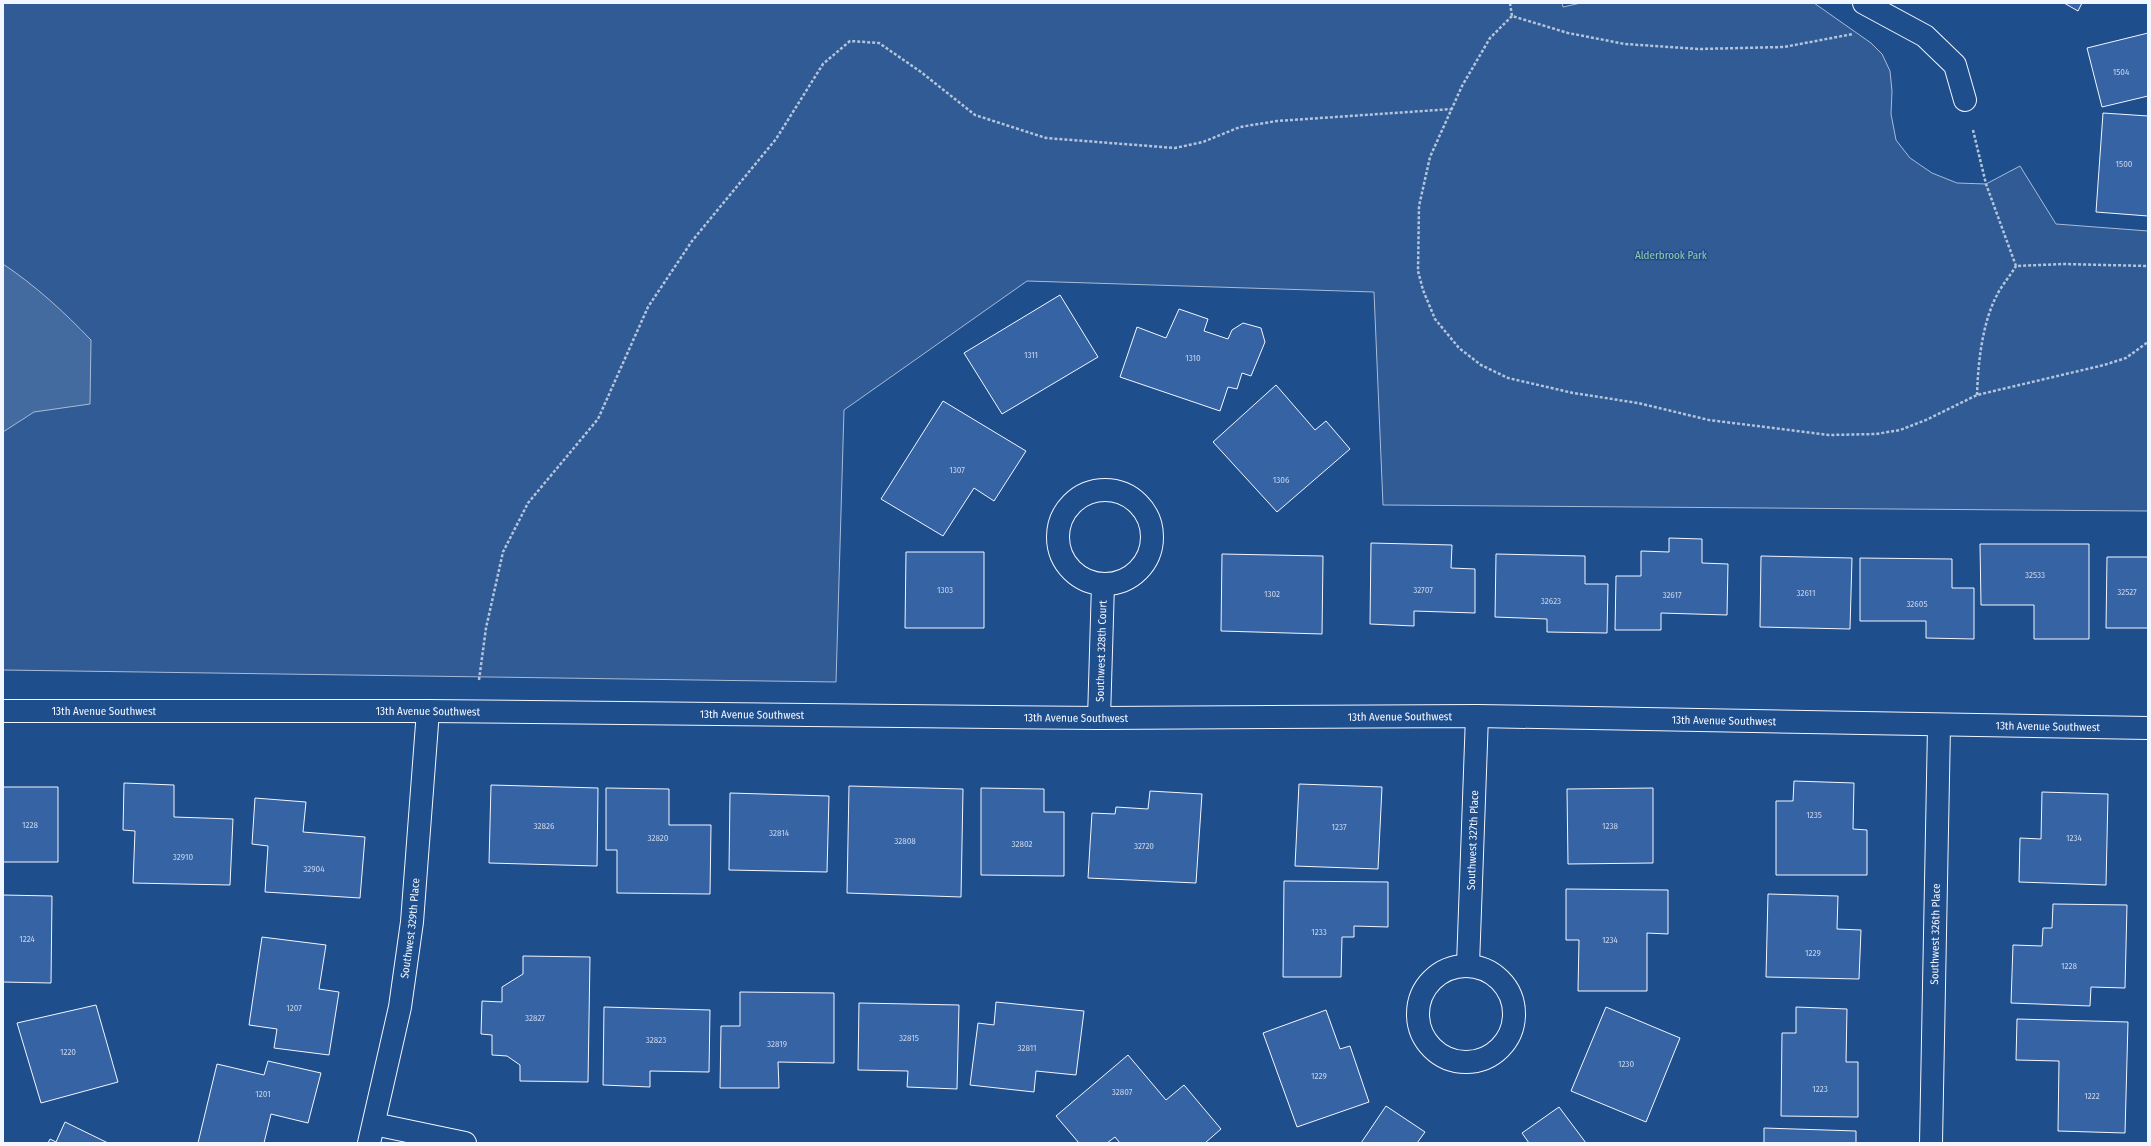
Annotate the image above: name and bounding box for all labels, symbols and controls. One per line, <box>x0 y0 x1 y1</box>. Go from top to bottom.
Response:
house number: 1504 <box>2113 67 2130 77</box>
house number: 1500 <box>2115 159 2133 169</box>
park label: Alderbrook Park <box>1635 249 1708 262</box>
house number: 1311 <box>1024 350 1038 360</box>
house number: 1310 <box>1185 353 1201 363</box>
house number: 1307 <box>949 465 965 475</box>
house number: 1306 <box>1273 475 1290 485</box>
house number: 32533 <box>2025 570 2045 580</box>
house number: 1303 <box>937 585 953 595</box>
house number: 32707 <box>1413 585 1433 595</box>
house number: 32527 <box>2117 587 2137 597</box>
house number: 32611 <box>1797 588 1815 598</box>
house number: 1302 <box>1264 589 1280 599</box>
house number: 32617 <box>1662 590 1682 600</box>
house number: 32623 <box>1541 596 1561 606</box>
house number: 32605 <box>1906 599 1928 609</box>
street label: Southwest 328th Court <box>1093 600 1109 702</box>
street label: 13th Avenue Southwest <box>52 705 157 718</box>
street label: 13th Avenue Southwest <box>376 705 481 718</box>
street label: 13th Avenue Southwest <box>700 707 805 721</box>
street label: 13th Avenue Southwest <box>1348 710 1453 723</box>
street label: 13th Avenue Southwest <box>1024 711 1129 725</box>
street label: 13th Avenue Southwest <box>1672 713 1777 728</box>
street label: 13th Avenue Southwest <box>1996 719 2101 734</box>
street label: Southwest 327th Place <box>1464 790 1481 890</box>
house number: 1235 <box>1806 810 1822 820</box>
house number: 1228 <box>22 820 38 830</box>
house number: 32826 <box>534 821 555 831</box>
house number: 1238 <box>1602 821 1619 831</box>
house number: 1237 <box>1331 822 1347 832</box>
house number: 32814 <box>769 828 790 838</box>
house number: 32820 <box>647 833 669 843</box>
house number: 1234 <box>2066 833 2083 843</box>
house number: 32808 <box>894 836 916 846</box>
house number: 32802 <box>1011 839 1033 849</box>
house number: 32720 <box>1134 841 1154 851</box>
house number: 32910 <box>173 852 193 862</box>
house number: 32904 <box>303 864 325 874</box>
street label: Southwest 329th Place <box>398 878 422 979</box>
street label: Southwest 326th Place <box>1928 883 1942 985</box>
house number: 1233 <box>1311 927 1327 937</box>
house number: 1224 <box>19 934 35 944</box>
house number: 1234 <box>1602 935 1619 945</box>
house number: 1229 <box>1805 948 1821 958</box>
house number: 1228 <box>2061 961 2077 971</box>
house number: 1207 <box>286 1003 302 1013</box>
house number: 32827 <box>525 1013 545 1023</box>
house number: 32815 <box>899 1033 919 1043</box>
house number: 32823 <box>646 1035 666 1045</box>
house number: 32819 <box>767 1039 787 1049</box>
house number: 32811 <box>1017 1043 1037 1053</box>
house number: 1220 <box>60 1047 76 1057</box>
house number: 1230 <box>1618 1059 1634 1069</box>
house number: 1229 <box>1311 1071 1327 1081</box>
house number: 1223 <box>1812 1084 1828 1094</box>
house number: 32807 <box>1112 1087 1133 1097</box>
house number: 1201 <box>255 1089 271 1099</box>
house number: 1222 <box>2084 1091 2100 1101</box>

